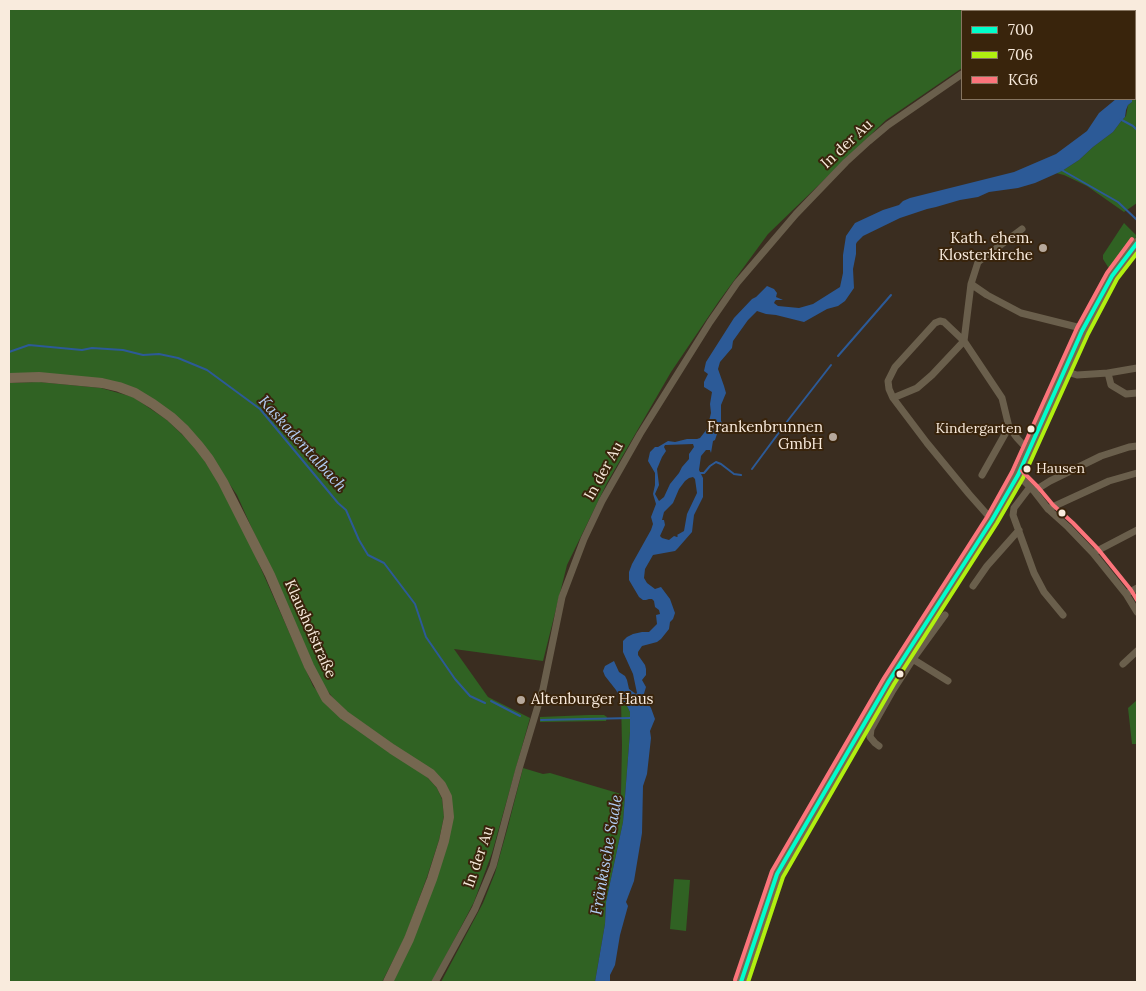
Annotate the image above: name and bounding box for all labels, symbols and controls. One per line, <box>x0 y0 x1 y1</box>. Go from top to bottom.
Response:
legend <box>961 10 1136 100</box>
text: 700 <box>1008 20 1034 39</box>
text: 706 <box>1008 45 1033 64</box>
text: KG6 <box>1008 70 1038 89</box>
street label: In der Au <box>818 116 876 172</box>
place label: Kath. ehem. Klosterkirche <box>939 230 1033 265</box>
marker: Kath. ehem. Klosterkirche <box>1037 242 1049 254</box>
water label: Kaskadentalbach <box>254 392 350 496</box>
place label: Frankenbrunnen GmbH <box>707 419 823 454</box>
place label: Kindergarten <box>935 421 1022 437</box>
marker: Kindergarten <box>1026 424 1036 434</box>
marker: Frankenbrunnen GmbH <box>827 431 839 443</box>
street label: In der Au <box>581 439 627 503</box>
place label: Hausen <box>1036 461 1085 477</box>
marker: Hausen <box>1022 464 1032 474</box>
unlabelled marker <box>1057 508 1067 518</box>
street label: Klaushofstraße <box>280 577 340 681</box>
unlabelled marker <box>895 669 905 679</box>
place label: Altenburger Haus <box>531 691 654 709</box>
marker: Altenburger Haus <box>515 694 527 706</box>
water label: Fränkische Saale <box>587 793 627 917</box>
street label: In der Au <box>460 824 498 890</box>

